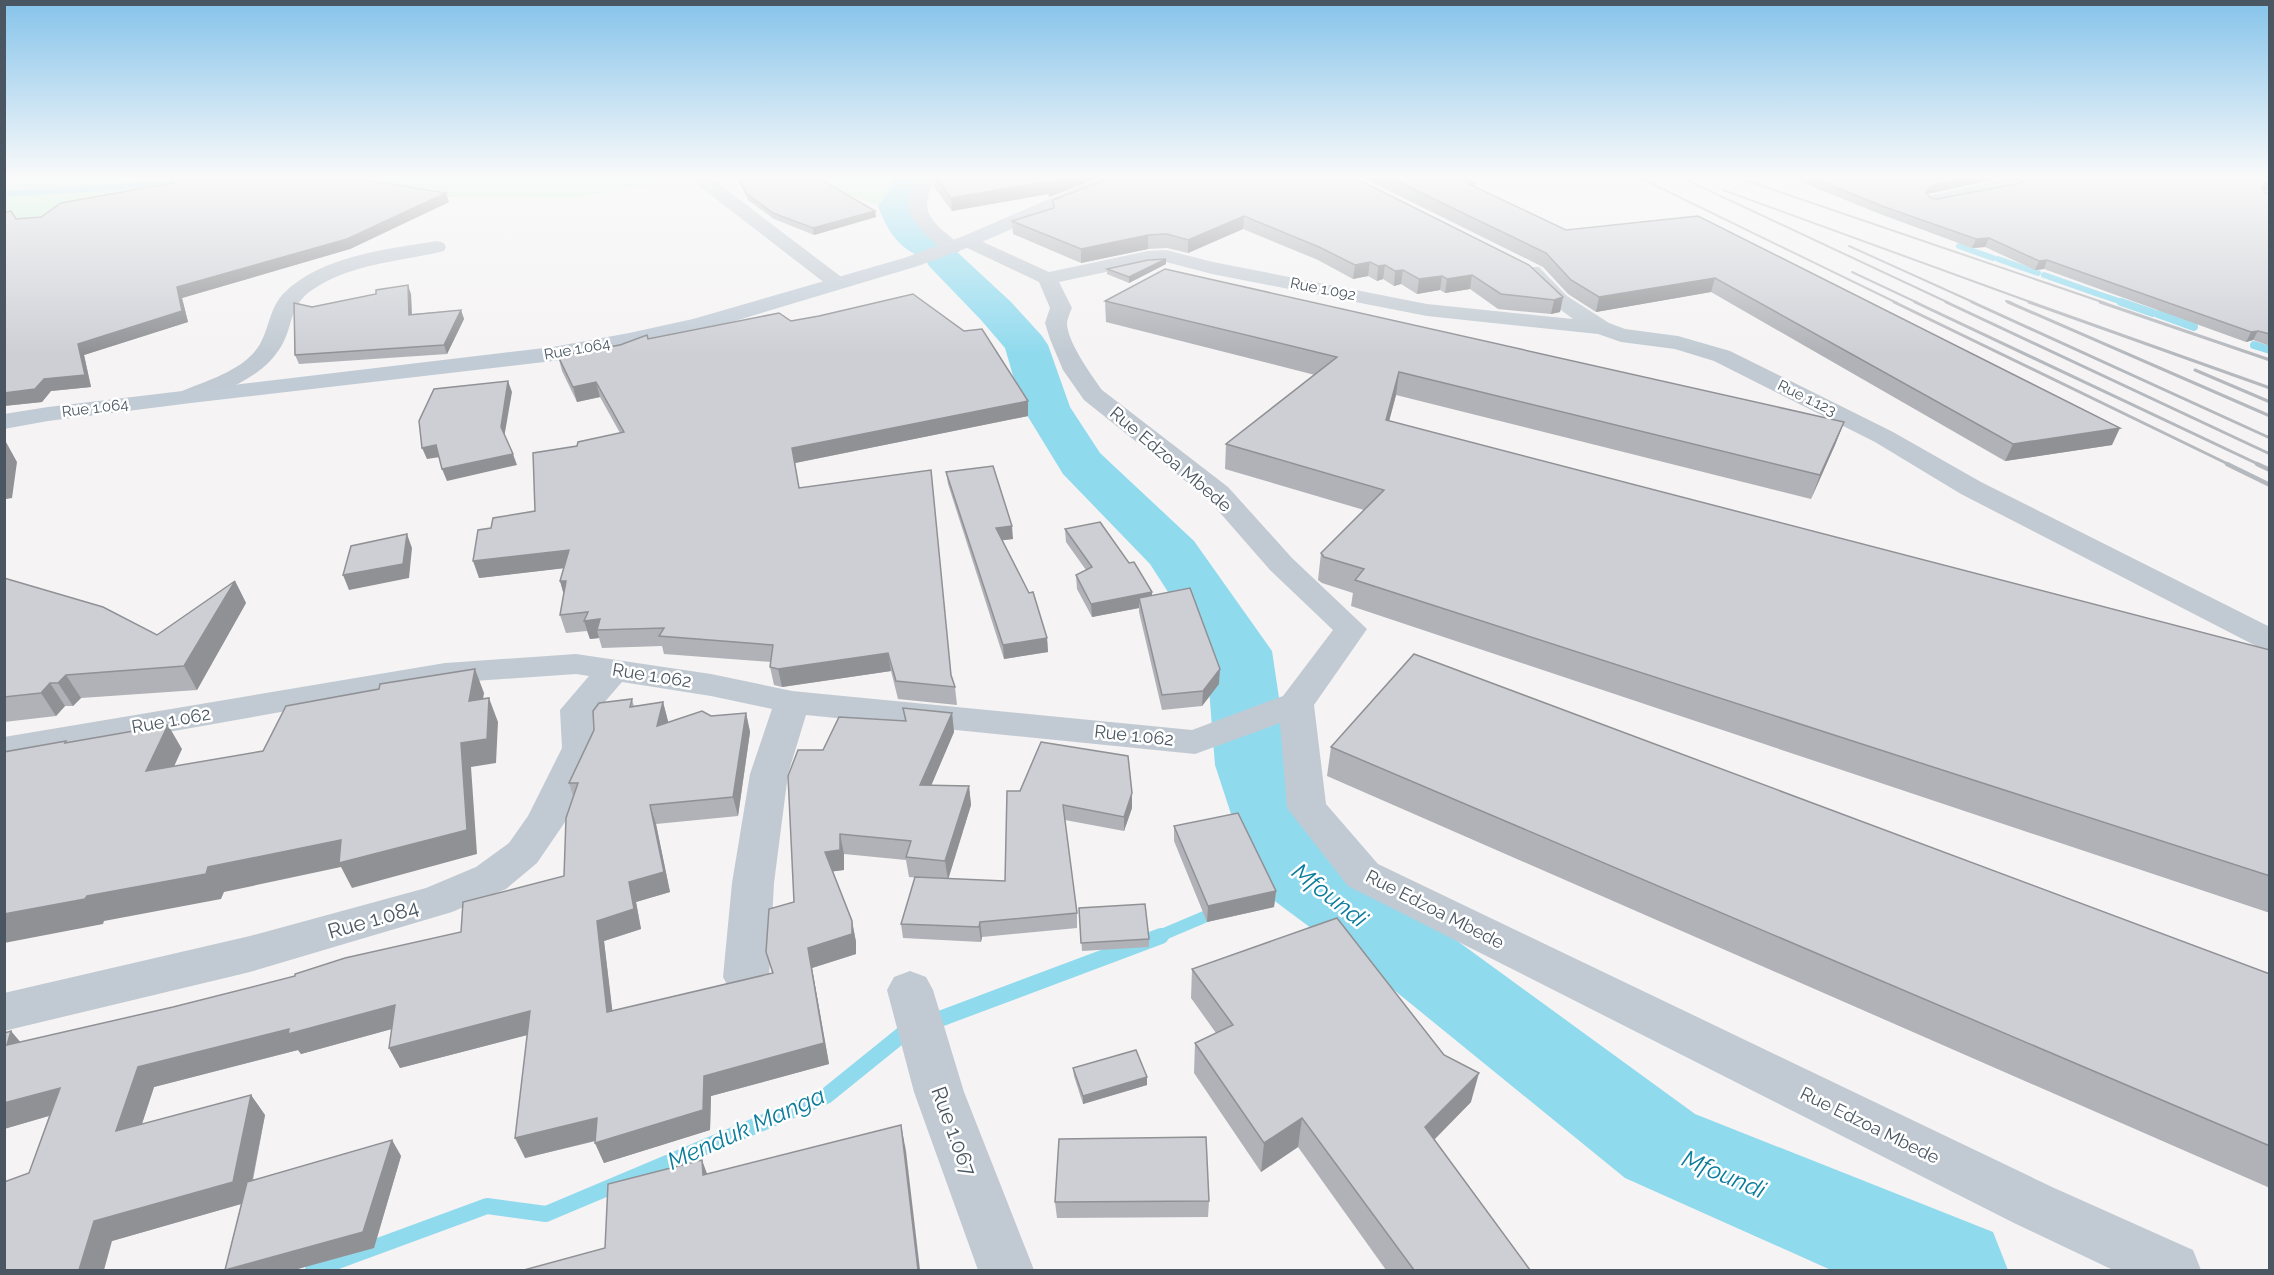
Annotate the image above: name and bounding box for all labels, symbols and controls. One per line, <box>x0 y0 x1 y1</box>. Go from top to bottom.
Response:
street label: Rue 1.092 <box>1289 274 1357 304</box>
street label: Rue 1.064 <box>542 334 612 364</box>
street label: Rue 1.123 <box>1775 376 1839 420</box>
street label: Rue 1.064 <box>61 395 129 421</box>
street label: Rue Edzoa Mbede <box>1106 402 1236 516</box>
street label: Rue 1.062 <box>611 658 693 692</box>
street label: Rue 1.062 <box>130 703 212 737</box>
street label: Rue 1.062 <box>1093 720 1175 750</box>
water label: Mfoundi <box>1287 857 1374 934</box>
street label: Rue Edzoa Mbede <box>1362 865 1508 953</box>
street label: Rue 1.084 <box>325 894 421 944</box>
water label: Menduk Manga <box>663 1080 829 1176</box>
street label: Rue Edzoa Mbede <box>1797 1082 1943 1168</box>
street label: Rue 1.067 <box>926 1083 982 1180</box>
water label: Mfoundi <box>1678 1144 1771 1205</box>

